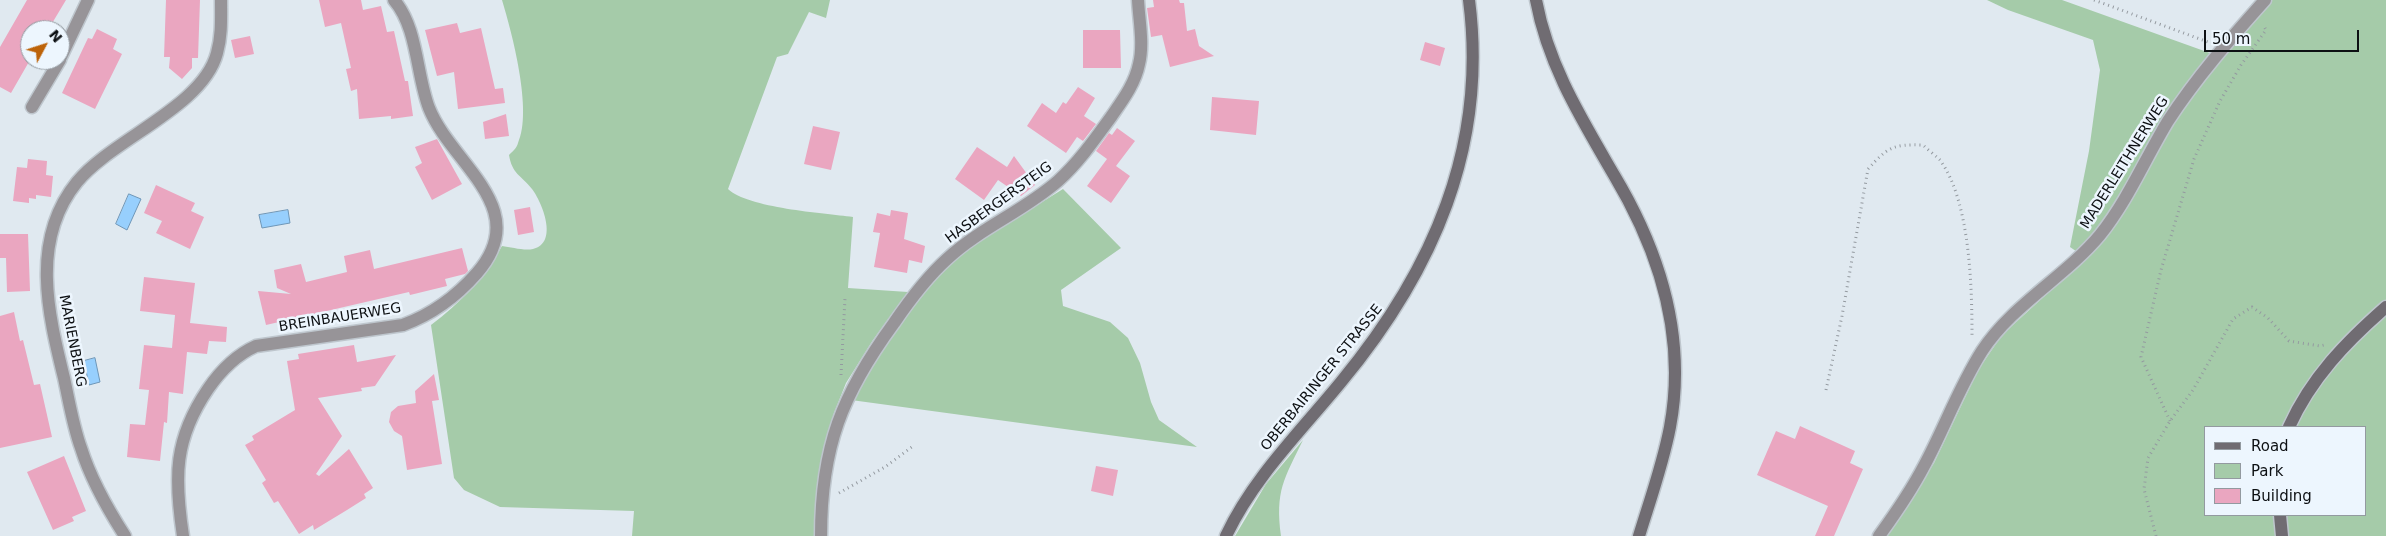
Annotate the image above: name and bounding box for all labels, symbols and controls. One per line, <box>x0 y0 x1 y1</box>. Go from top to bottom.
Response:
north arrow <box>20 20 70 70</box>
scale bar <box>2206 20 2361 52</box>
text: N <box>46 26 66 46</box>
text: 50 m <box>2212 30 2250 48</box>
street label: MADERLEITHNERWEG <box>2077 94 2173 232</box>
street label: HASBERGERSTEIG <box>942 159 1056 247</box>
street label: MARIENBERG <box>55 293 89 389</box>
street label: BREINBAUERWEG <box>278 300 402 336</box>
street label: OBERBAIRINGER STRASSE <box>1258 301 1386 455</box>
legend <box>2204 426 2366 516</box>
text: Road <box>2251 437 2289 455</box>
text: Park <box>2251 462 2283 480</box>
text: Building <box>2251 487 2312 505</box>

